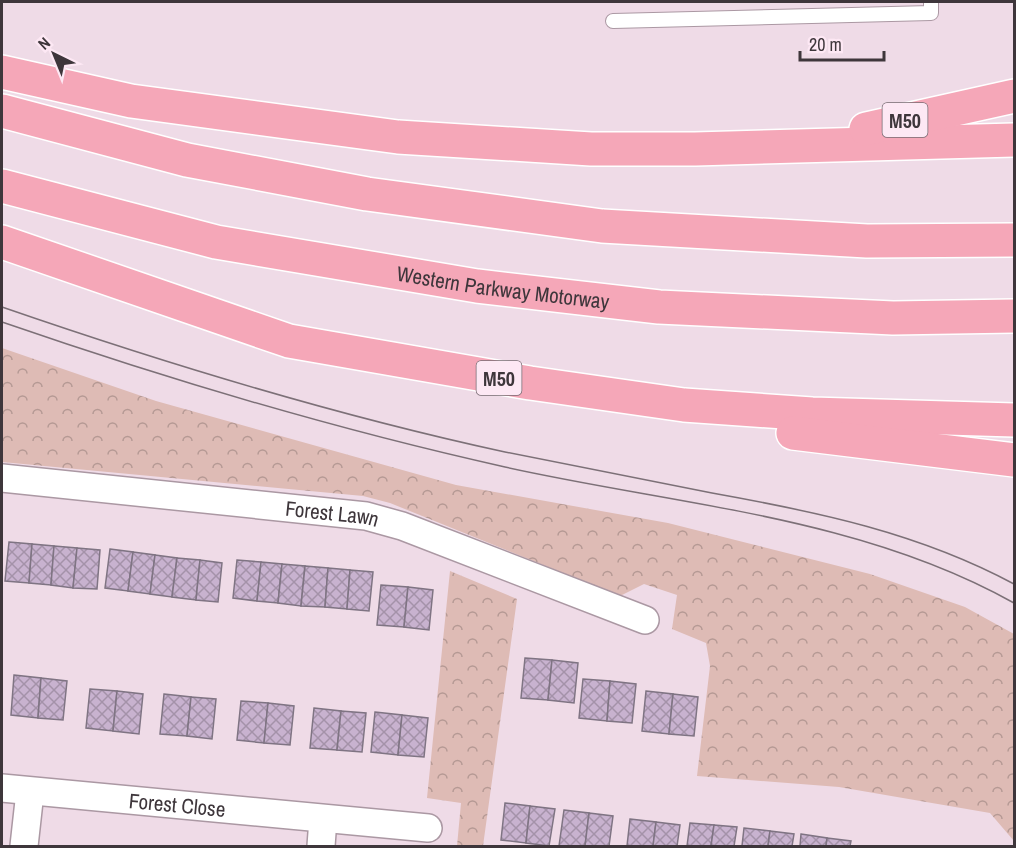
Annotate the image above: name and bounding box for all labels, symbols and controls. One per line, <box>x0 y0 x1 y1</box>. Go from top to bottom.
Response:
north arrow <box>24 24 84 84</box>
scale bar <box>800 24 884 62</box>
text: N <box>33 32 55 54</box>
text: 20 m <box>809 32 842 57</box>
road number: M50 <box>882 103 928 137</box>
street label: Western Parkway Motorway <box>395 258 611 316</box>
road number: M50 <box>476 361 522 395</box>
street label: Forest Lawn <box>284 493 382 533</box>
street label: Forest Close <box>128 785 227 823</box>

